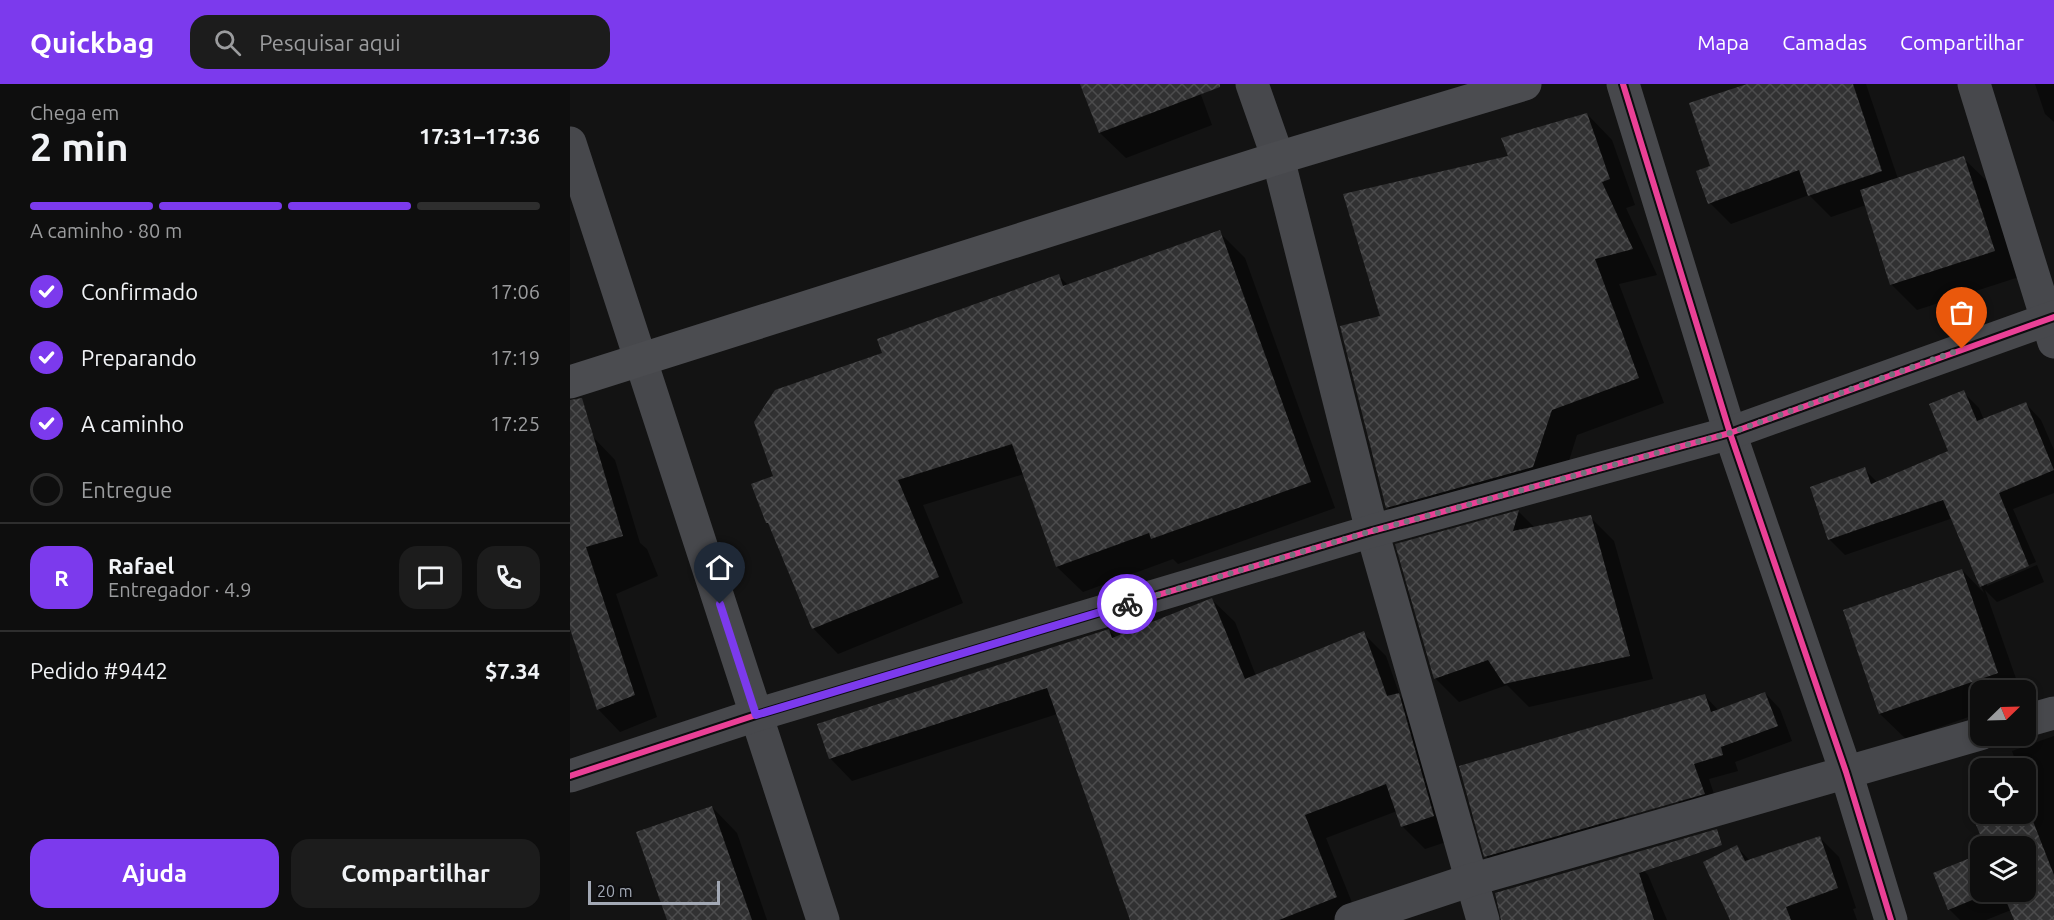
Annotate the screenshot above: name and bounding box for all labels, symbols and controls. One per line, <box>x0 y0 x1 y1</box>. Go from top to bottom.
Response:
search box <box>190 15 610 69</box>
icon: search <box>211 26 244 59</box>
text: Quickbag <box>30 27 154 58</box>
text: Pesquisar aqui <box>259 30 401 55</box>
text: Mapa <box>1697 30 1749 54</box>
text: Camadas <box>1782 30 1867 54</box>
text: Compartilhar <box>1900 30 2024 54</box>
text: Chega em <box>30 101 119 124</box>
text: 17:31–17:36 <box>419 123 540 148</box>
text: 2 min <box>30 125 129 168</box>
text: A caminho · 80 m <box>30 219 182 242</box>
icon: check <box>30 275 63 308</box>
text: Confirmado <box>81 279 198 304</box>
text: 17:06 <box>490 280 540 303</box>
pin <box>1936 287 1987 349</box>
icon: bag <box>1945 296 1978 329</box>
icon: check <box>30 341 63 374</box>
text: Preparando <box>81 345 197 370</box>
text: 17:19 <box>490 346 540 369</box>
icon: check <box>30 407 63 440</box>
text: A caminho <box>81 411 184 436</box>
text: 17:25 <box>490 412 540 435</box>
text: Entregue <box>81 477 172 502</box>
pin <box>694 542 745 604</box>
button: chat <box>399 546 462 609</box>
button: phone <box>477 546 540 609</box>
icon: home <box>703 551 736 584</box>
text: Rafael <box>108 553 174 578</box>
text: R <box>54 565 69 590</box>
courier <box>1097 574 1157 634</box>
text: Entregador · 4.9 <box>108 578 251 601</box>
icon: bike <box>1111 588 1144 621</box>
text: Pedido #9442 <box>30 658 168 683</box>
text: $7.34 <box>485 658 540 683</box>
north arrow <box>1970 680 2036 746</box>
map controls <box>1970 680 2036 902</box>
button: locate <box>1970 758 2036 824</box>
button: layers <box>1970 836 2036 902</box>
button: Ajuda <box>30 839 279 908</box>
button: Compartilhar <box>291 839 540 908</box>
scale bar <box>588 878 720 906</box>
text: 20 m <box>597 882 633 900</box>

